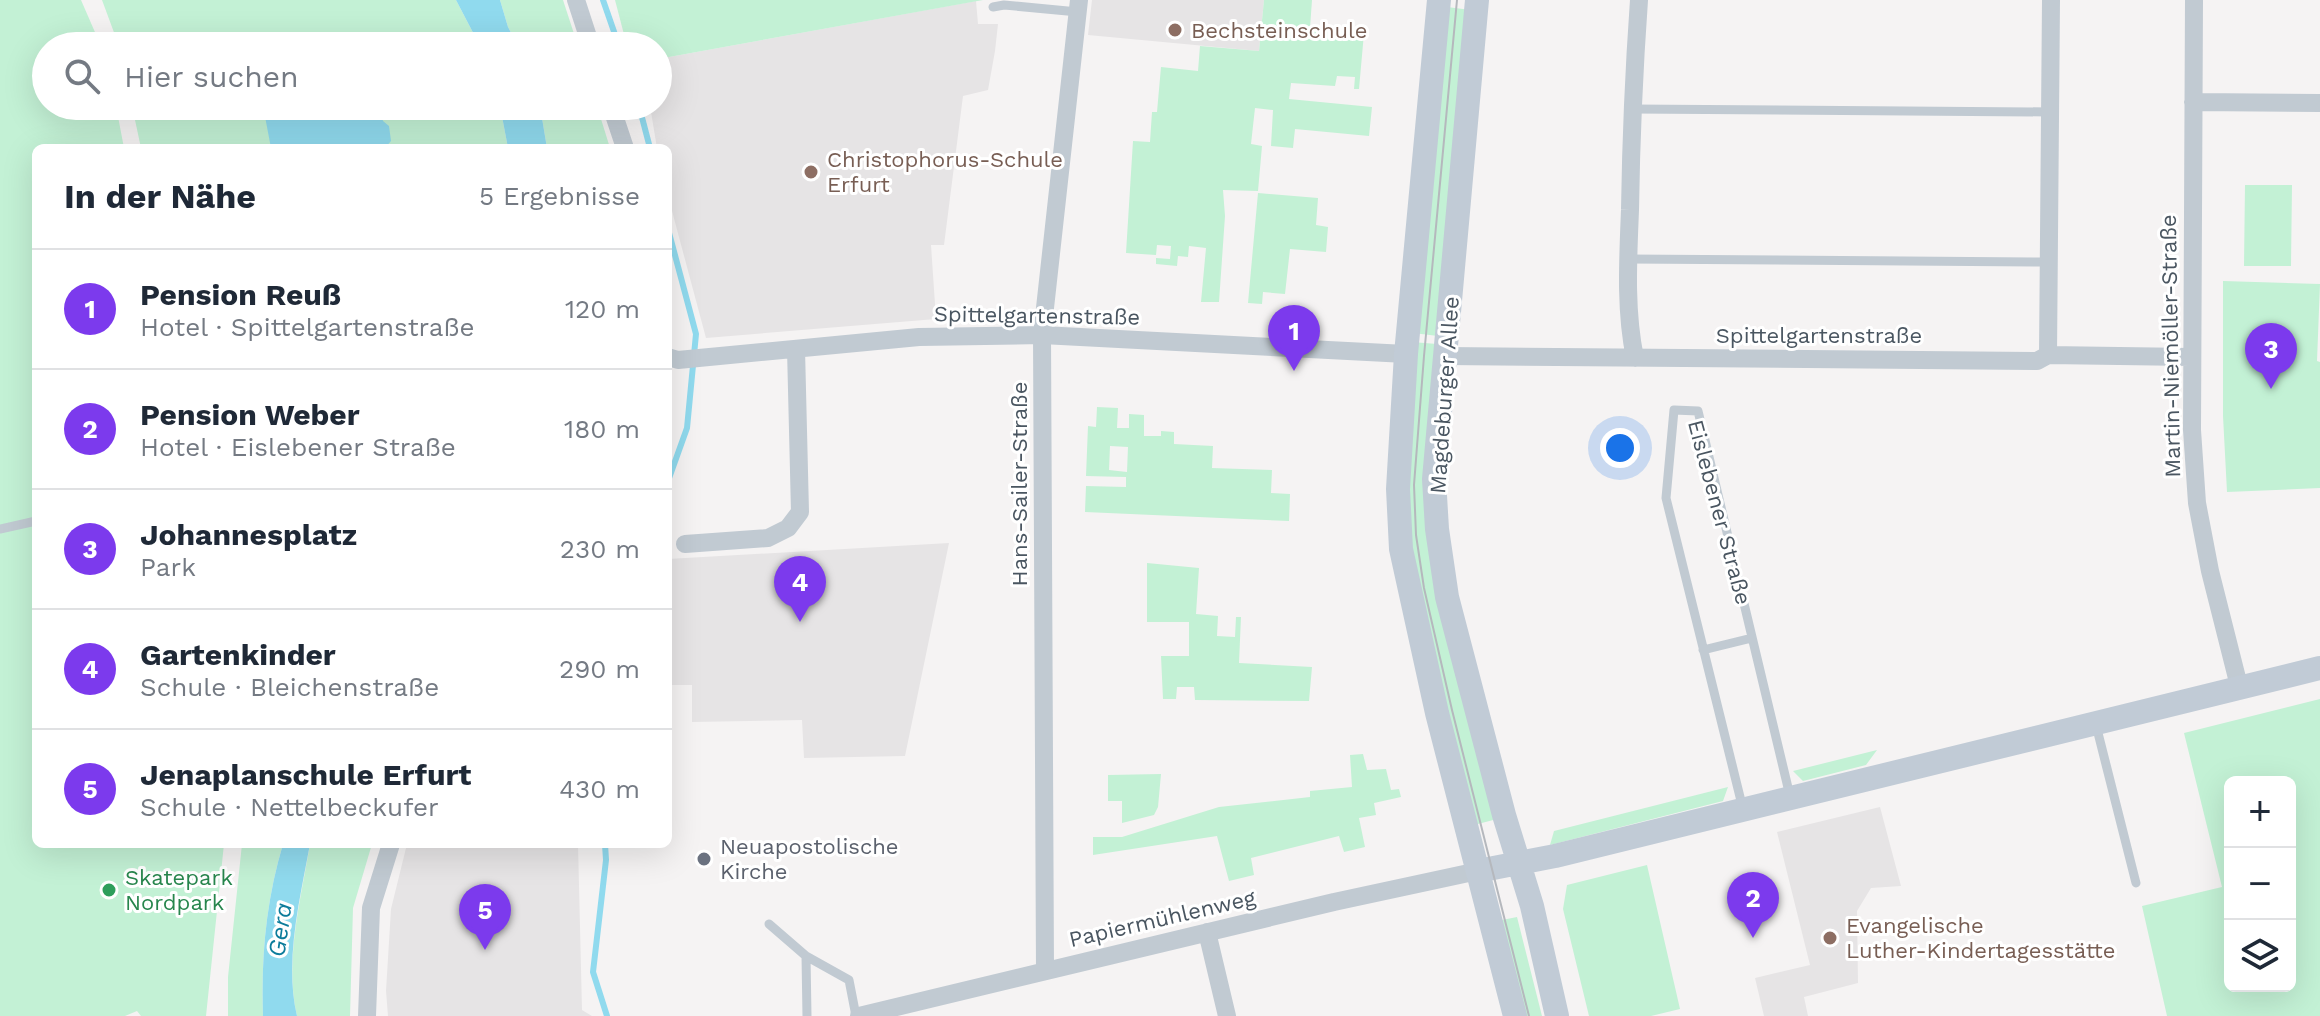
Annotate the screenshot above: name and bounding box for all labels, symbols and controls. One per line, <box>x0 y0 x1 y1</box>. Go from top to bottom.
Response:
place label: Bechsteinschule <box>1191 18 1368 43</box>
marker: Bechsteinschule <box>1166 21 1184 39</box>
search box <box>32 32 672 120</box>
icon: search <box>60 54 104 98</box>
text: Hier suchen <box>124 59 299 94</box>
place label: Christophorus-Schule Erfurt <box>827 147 1063 197</box>
marker: Christophorus-Schule Erfurt <box>802 163 820 181</box>
text: In der Nähe <box>64 176 256 216</box>
text: 5 Ergebnisse <box>479 181 640 211</box>
street label: Martin-Niemöller-Straße <box>2156 214 2185 478</box>
text: Pension Reuß <box>140 277 341 312</box>
text: 1 <box>84 294 96 324</box>
text: 120 m <box>565 294 640 324</box>
street label: Magdeburger Allee <box>1425 295 1464 495</box>
street label: Spittelgartenstraße <box>934 301 1140 330</box>
pin: 1 <box>1268 305 1320 371</box>
text: Hotel · Spittelgartenstraße <box>140 312 475 342</box>
street label: Spittelgartenstraße <box>1716 323 1922 348</box>
pin: 3 <box>2245 323 2297 389</box>
street label: Hans-Sailer-Straße <box>1007 382 1032 586</box>
text: Pension Weber <box>140 397 360 432</box>
text: 2 <box>82 414 98 444</box>
text: 180 m <box>564 414 640 444</box>
street label: Eislebener Straße <box>1683 417 1756 607</box>
your location <box>1600 428 1640 468</box>
text: Hotel · Eislebener Straße <box>140 432 456 462</box>
text: Johannesplatz <box>140 517 357 552</box>
text: 3 <box>82 534 98 564</box>
text: 230 m <box>560 534 640 564</box>
text: Park <box>140 552 196 582</box>
pin: 4 <box>774 556 826 622</box>
text: Gartenkinder <box>140 637 336 672</box>
text: 4 <box>82 654 98 684</box>
text: 290 m <box>559 654 640 684</box>
text: Schule · Bleichenstraße <box>140 672 439 702</box>
text: Jenaplanschule Erfurt <box>140 757 471 792</box>
text: 5 <box>82 774 98 804</box>
text: 430 m <box>559 774 640 804</box>
map controls <box>2224 776 2296 992</box>
button: + <box>2224 776 2296 848</box>
text: Schule · Nettelbeckufer <box>140 792 439 822</box>
place label: Neuapostolische Kirche <box>720 834 899 884</box>
button: − <box>2224 848 2296 920</box>
marker: Neuapostolische Kirche <box>695 850 713 868</box>
place label: Skatepark Nordpark <box>125 865 233 915</box>
pin: 2 <box>1727 872 1779 938</box>
marker: Skatepark Nordpark <box>100 881 118 899</box>
pin: 5 <box>459 884 511 950</box>
street label: Papiermühlenweg <box>1066 885 1258 952</box>
water label: Gera <box>262 901 298 959</box>
place label: Evangelische Luther-Kindertagesstätte <box>1846 913 2116 963</box>
button: layers <box>2224 920 2296 992</box>
marker: Evangelische Luther-Kindertagesstätte <box>1821 929 1839 947</box>

